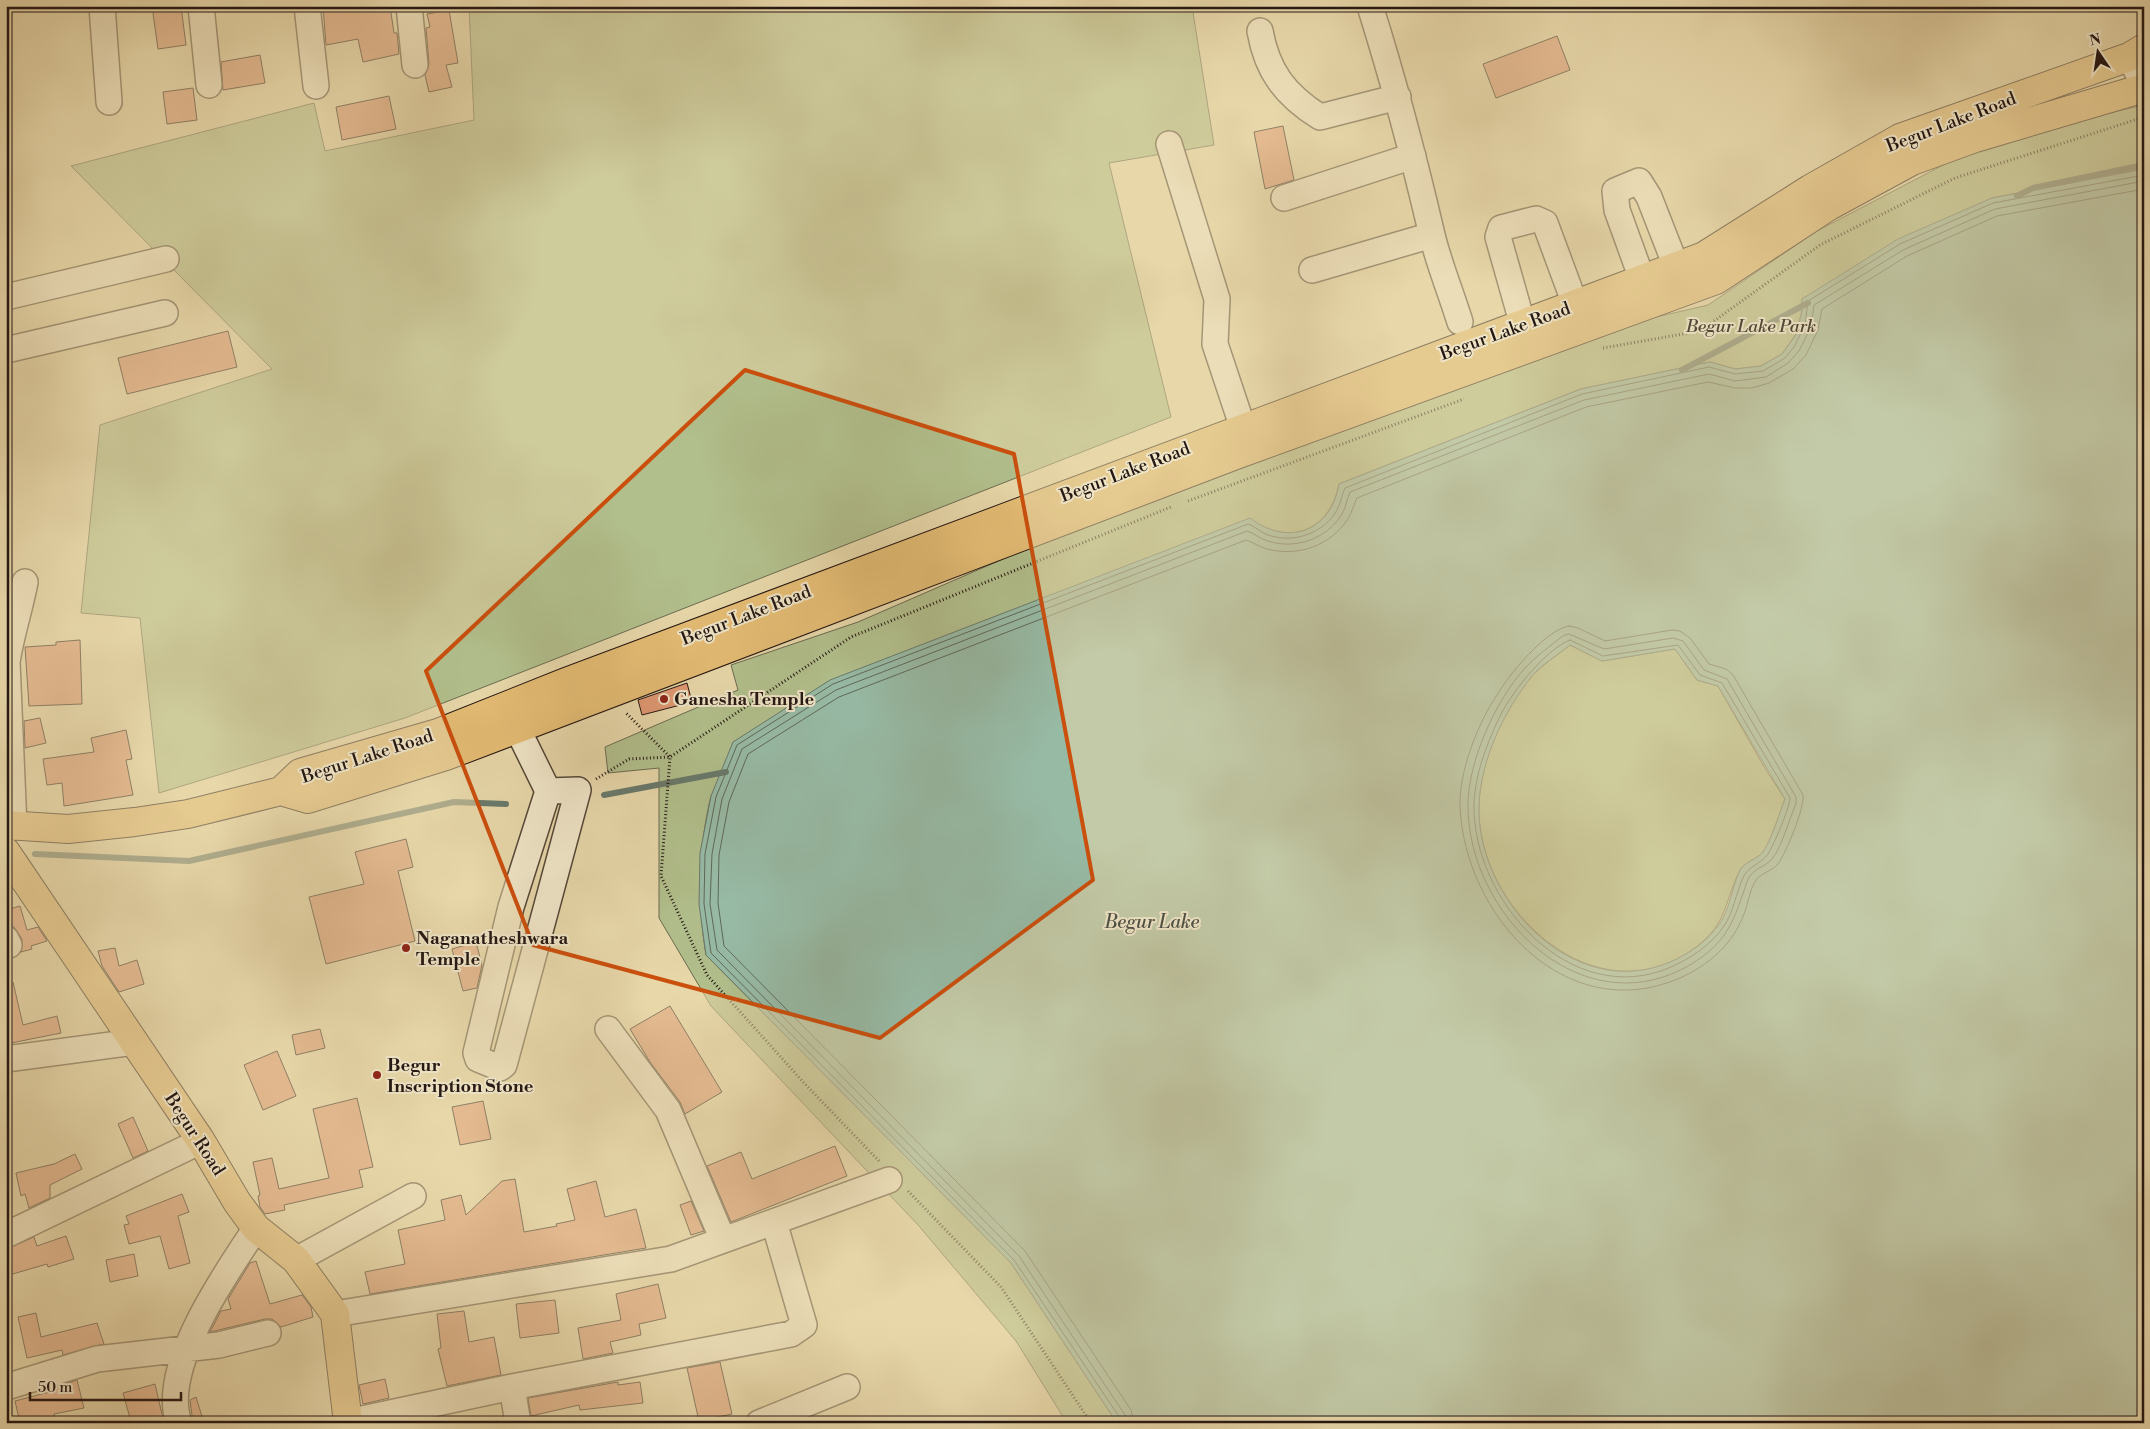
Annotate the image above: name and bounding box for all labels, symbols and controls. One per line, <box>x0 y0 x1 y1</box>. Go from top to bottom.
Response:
north arrow <box>2072 28 2122 78</box>
text: N <box>2088 30 2103 50</box>
street label: Begur Lake Road <box>1882 87 2020 158</box>
street label: Begur Lake Road <box>1436 297 1574 366</box>
park label: Begur Lake Park <box>1685 315 1816 338</box>
street label: Begur Lake Road <box>1056 437 1194 508</box>
street label: Begur Lake Road <box>677 580 815 651</box>
place label: Ganesha Temple <box>674 688 815 711</box>
marker: Ganesha Temple <box>658 693 670 705</box>
street label: Begur Lake Road <box>297 724 437 789</box>
water label: Begur Lake <box>1104 910 1200 934</box>
place label: Naganatheshwara Temple <box>416 927 568 971</box>
marker: Naganatheshwara Temple <box>400 942 412 954</box>
place label: Begur Inscription Stone <box>387 1054 534 1098</box>
marker: Begur Inscription Stone <box>371 1069 383 1081</box>
street label: Begur Road <box>159 1088 230 1181</box>
scale bar <box>30 1369 181 1401</box>
text: 50 m <box>38 1378 72 1397</box>

